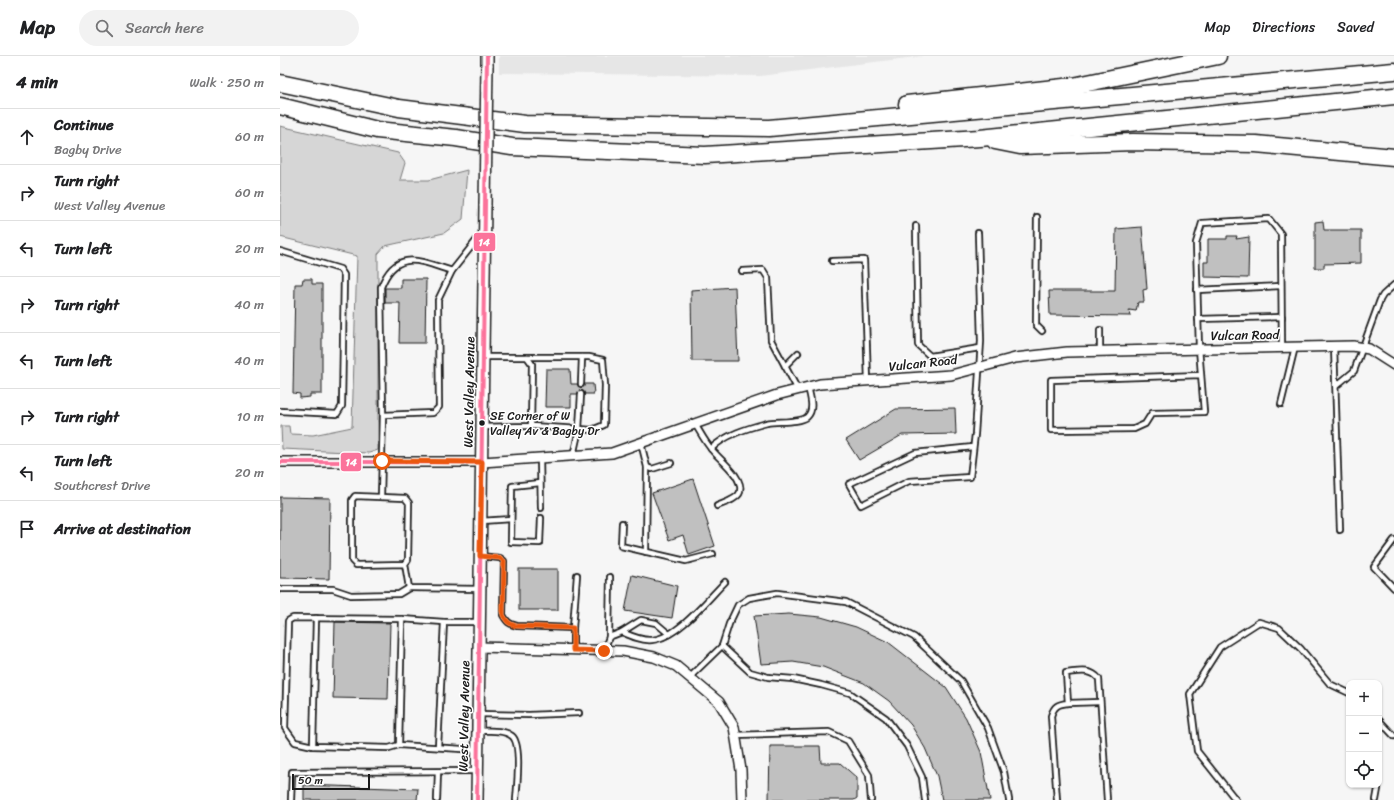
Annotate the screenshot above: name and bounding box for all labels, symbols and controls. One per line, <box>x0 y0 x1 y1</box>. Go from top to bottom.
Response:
search box <box>79 10 359 46</box>
text: Map <box>20 11 55 44</box>
text: Search here <box>125 15 204 41</box>
text: Map <box>1204 15 1230 40</box>
text: Directions <box>1252 15 1315 40</box>
text: Saved <box>1337 15 1374 40</box>
icon: search <box>93 17 115 39</box>
text: 4 min <box>16 67 58 97</box>
text: Walk · 250 m <box>190 71 264 94</box>
text: Continue <box>54 112 114 138</box>
text: 60 m <box>235 125 264 148</box>
icon: ahead <box>16 126 38 148</box>
text: Bagby Drive <box>54 138 122 161</box>
text: Turn right <box>54 168 119 194</box>
text: 60 m <box>235 181 264 204</box>
icon: right <box>16 182 38 204</box>
text: West Valley Avenue <box>54 194 165 217</box>
line badge: 14 <box>473 232 496 252</box>
text: 14 <box>478 233 490 252</box>
text: Turn left <box>54 236 112 262</box>
text: 20 m <box>235 237 264 260</box>
icon: left <box>16 238 38 260</box>
text: Turn right <box>54 292 119 318</box>
text: 40 m <box>234 293 264 316</box>
icon: right <box>16 294 38 316</box>
street label: Vulcan Road <box>1210 323 1281 347</box>
street label: West Valley Avenue <box>457 336 481 448</box>
text: Turn left <box>54 348 112 374</box>
street label: Vulcan Road <box>888 348 960 378</box>
text: 40 m <box>234 349 264 372</box>
icon: left <box>16 350 38 372</box>
text: Turn right <box>54 404 119 430</box>
text: 10 m <box>237 405 264 428</box>
place label: SE Corner of W Valley Av & Bagby Dr <box>490 405 600 442</box>
icon: right <box>16 406 38 428</box>
marker: SE Corner of W Valley Av & Bagby Dr <box>477 418 487 428</box>
text: Turn left <box>54 448 112 474</box>
line badge: 14 <box>340 452 362 472</box>
route start <box>373 452 391 470</box>
text: 14 <box>345 453 357 472</box>
text: 20 m <box>235 461 264 484</box>
icon: left <box>16 462 38 484</box>
text: Southcrest Drive <box>54 474 150 497</box>
text: Arrive at destination <box>54 516 191 542</box>
icon: arrive <box>16 518 38 540</box>
route end <box>595 642 613 660</box>
street label: West Valley Avenue <box>452 660 476 772</box>
map controls <box>1346 680 1382 788</box>
button: + <box>1346 680 1382 716</box>
button: − <box>1346 716 1382 752</box>
button: locate <box>1346 752 1382 788</box>
text: 50 m <box>298 771 323 790</box>
scale bar <box>292 772 370 791</box>

